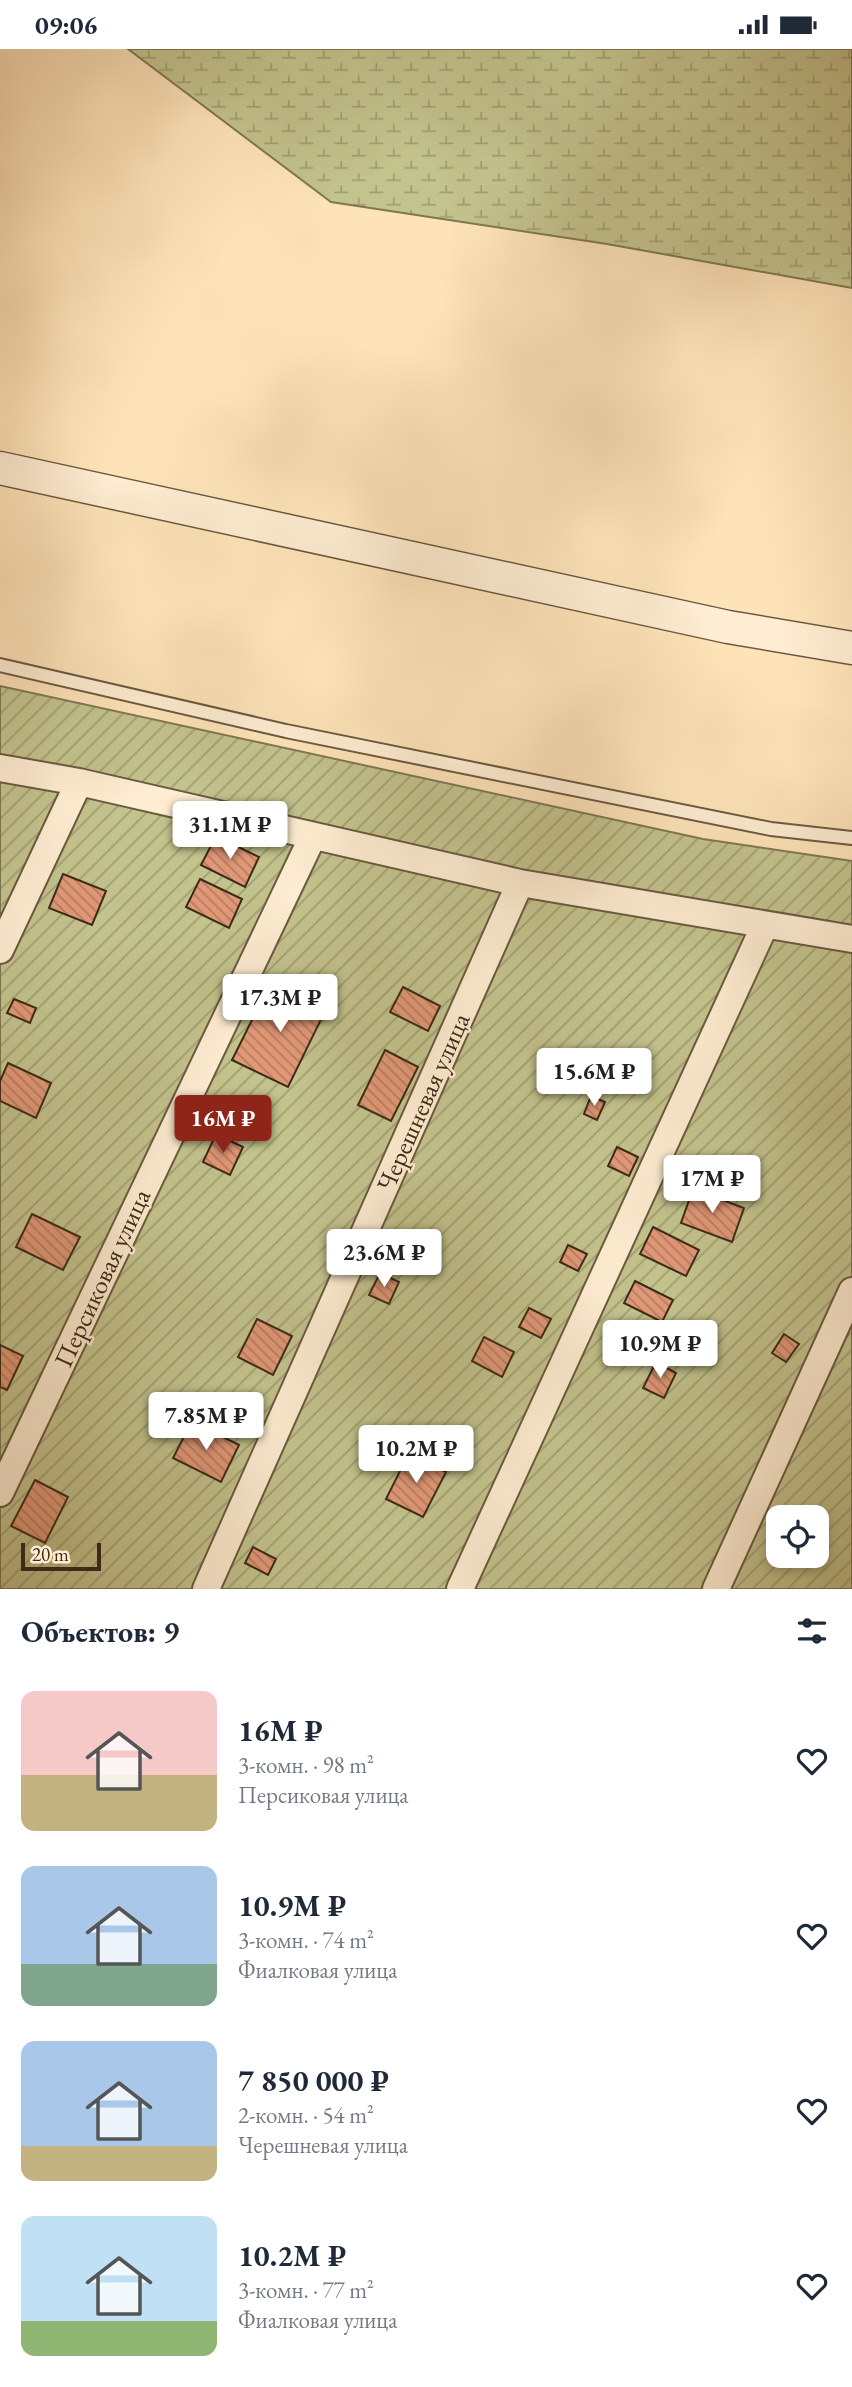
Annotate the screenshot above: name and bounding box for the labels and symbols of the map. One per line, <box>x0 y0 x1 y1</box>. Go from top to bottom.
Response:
pin: 31.1M ₽ <box>165 801 295 861</box>
pin: 17.3M ₽ <box>215 975 345 1034</box>
street label: Черешневая улица <box>368 1007 478 1197</box>
pin: 15.6M ₽ <box>529 1049 659 1108</box>
pin: 16M ₽ <box>174 1095 272 1155</box>
pin: 17M ₽ <box>663 1155 761 1215</box>
street label: Персиковая улица <box>46 1183 158 1373</box>
pin: 23.6M ₽ <box>319 1229 449 1289</box>
pin: 10.9M ₽ <box>595 1321 725 1380</box>
pin: 7.85M ₽ <box>141 1393 271 1452</box>
pin: 10.2M ₽ <box>351 1425 481 1485</box>
scale bar <box>21 1540 102 1572</box>

